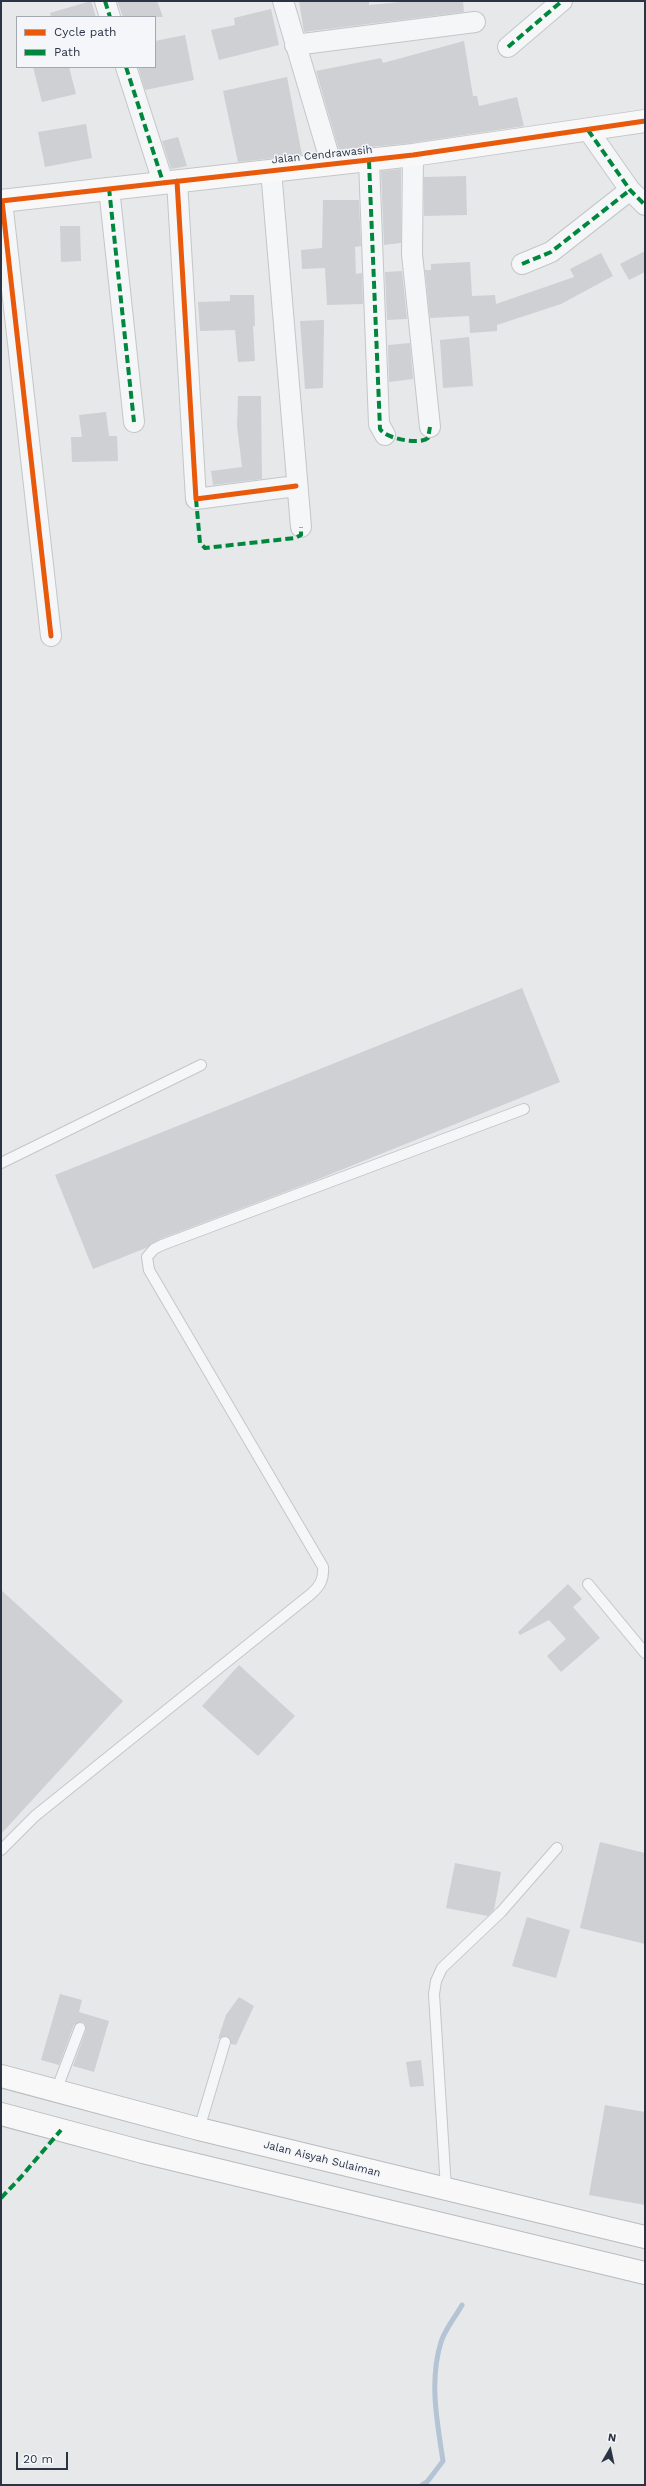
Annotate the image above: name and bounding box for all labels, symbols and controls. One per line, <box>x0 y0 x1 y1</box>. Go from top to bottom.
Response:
legend <box>16 16 156 68</box>
text: Cycle path <box>54 25 116 39</box>
text: Path <box>54 45 80 59</box>
street label: Jalan Cendrawasih <box>271 143 373 167</box>
street label: Jalan Aisyah Sulaiman <box>262 2138 382 2180</box>
north arrow <box>590 2430 630 2470</box>
text: N <box>607 2431 617 2445</box>
scale bar <box>18 2444 70 2470</box>
text: 20 m <box>23 2452 53 2466</box>

